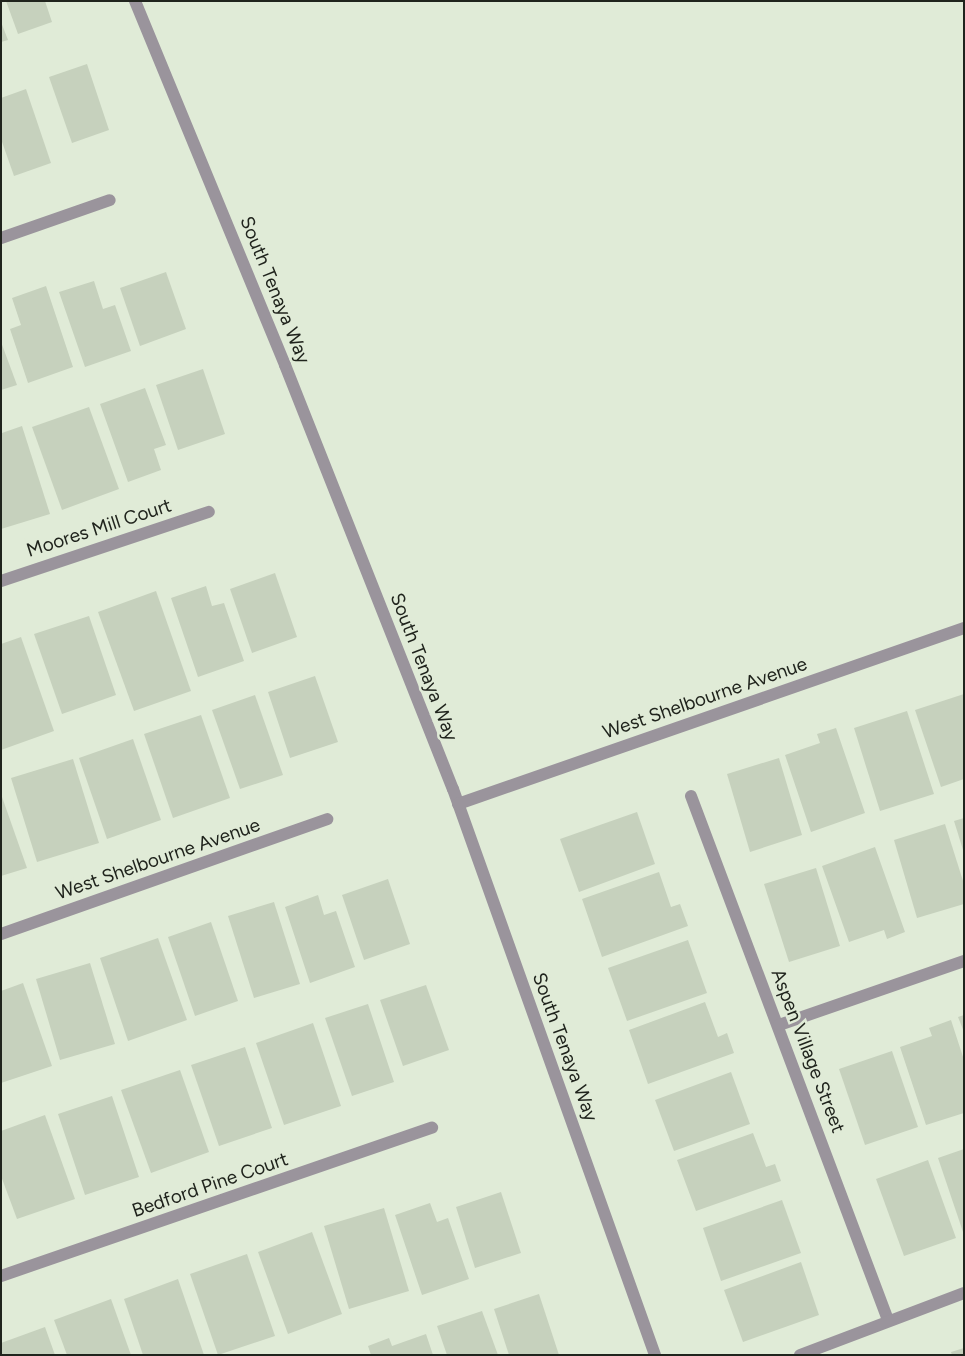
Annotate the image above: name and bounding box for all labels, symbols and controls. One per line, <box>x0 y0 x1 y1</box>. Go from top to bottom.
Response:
street label: South Tenaya Way <box>235 213 315 367</box>
street label: Moores Mill Court <box>24 494 174 562</box>
street label: South Tenaya Way <box>385 590 463 744</box>
street label: West Shelbourne Avenue <box>600 652 810 744</box>
street label: West Shelbourne Avenue <box>53 813 263 905</box>
street label: Aspen Village Street <box>766 966 850 1136</box>
street label: South Tenaya Way <box>527 969 603 1125</box>
street label: Bedford Pine Court <box>129 1148 291 1222</box>

